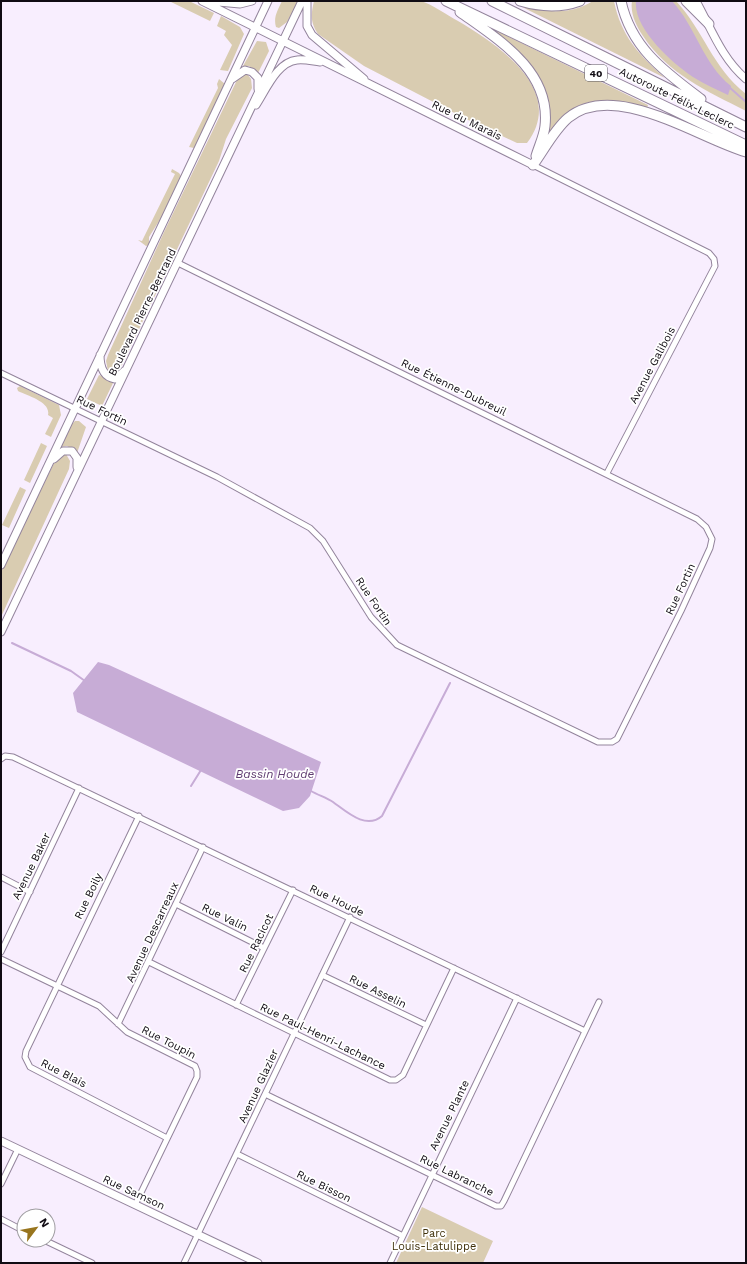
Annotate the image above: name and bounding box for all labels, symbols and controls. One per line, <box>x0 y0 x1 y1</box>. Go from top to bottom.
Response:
road number: 40 <box>585 65 607 81</box>
street label: Autoroute Félix-Leclerc <box>617 65 736 132</box>
street label: Rue du Marais <box>430 98 504 143</box>
street label: Boulevard Pierre-Bertrand <box>106 246 179 378</box>
street label: Avenue Galibois <box>627 324 678 406</box>
street label: Rue Étienne-Dubreuil <box>399 355 510 419</box>
street label: Rue Fortin <box>74 392 129 428</box>
street label: Rue Fortin <box>663 561 698 617</box>
street label: Rue Fortin <box>353 575 394 628</box>
water label: Bassin Houde <box>236 767 315 781</box>
street label: Avenue Baker <box>10 830 54 902</box>
street label: Rue Boily <box>72 871 105 921</box>
street label: Avenue Descarreaux <box>123 880 181 984</box>
street label: Rue Houde <box>308 882 366 919</box>
street label: Rue Valin <box>200 901 250 934</box>
street label: Rue Racicot <box>237 911 276 975</box>
street label: Rue Asselin <box>347 972 408 1011</box>
street label: Rue Paul-Henri-Lachance <box>258 1000 388 1072</box>
street label: Rue Toupin <box>139 1023 198 1062</box>
street label: Avenue Glazier <box>236 1047 281 1125</box>
street label: Rue Blais <box>39 1056 89 1091</box>
street label: Avenue Plante <box>427 1078 472 1153</box>
street label: Rue Labranche <box>418 1152 496 1199</box>
street label: Rue Bisson <box>294 1168 353 1205</box>
street label: Rue Samson <box>101 1172 167 1212</box>
north arrow <box>16 1208 56 1248</box>
text: N <box>36 1216 52 1230</box>
park label: Parc Louis-Latulippe <box>392 1227 476 1253</box>

